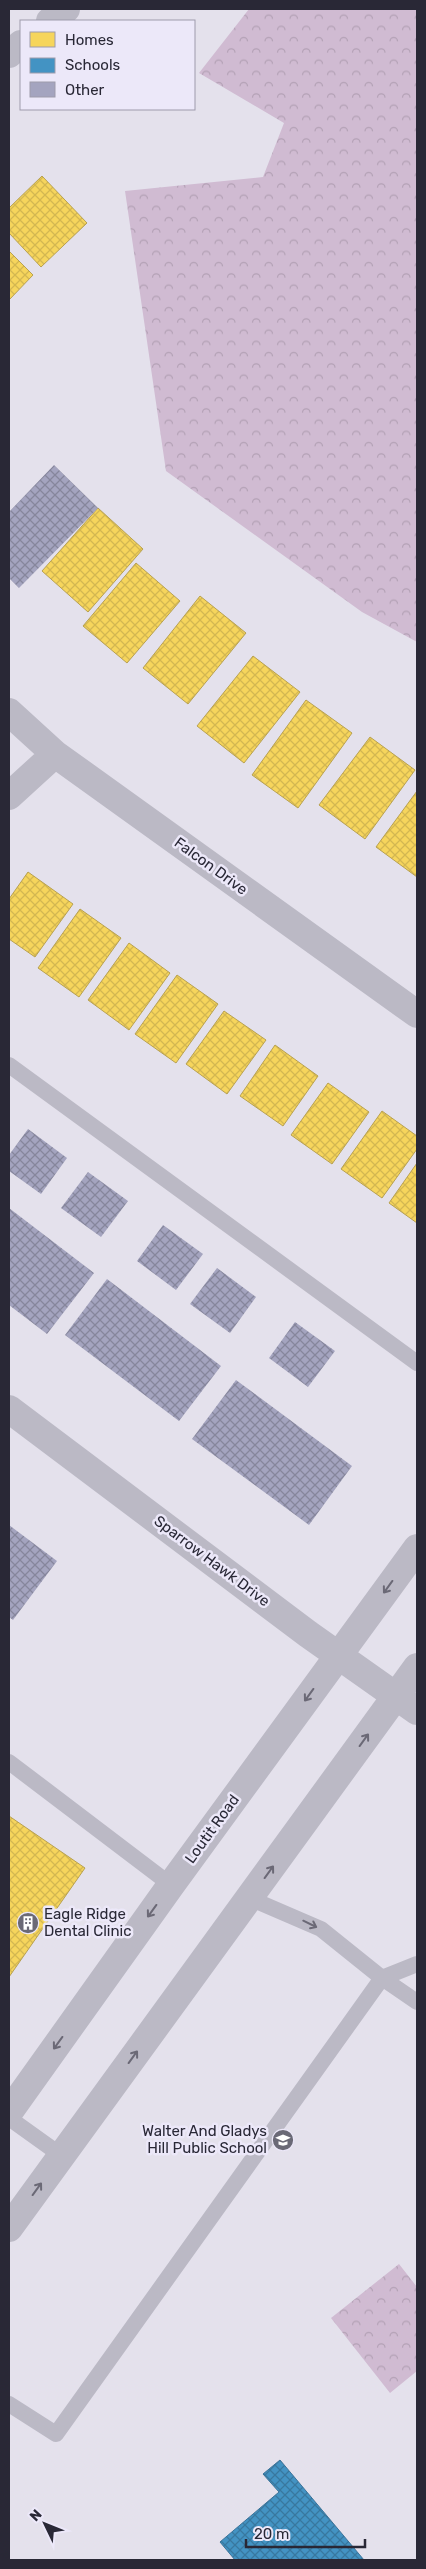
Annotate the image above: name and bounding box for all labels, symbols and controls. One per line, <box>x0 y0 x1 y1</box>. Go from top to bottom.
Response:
legend <box>20 20 195 110</box>
text: Homes <box>65 31 114 49</box>
text: Schools <box>65 56 121 74</box>
text: Other <box>65 81 105 99</box>
street label: Falcon Drive <box>171 833 251 899</box>
street label: Sparrow Hawk Drive <box>151 1512 273 1610</box>
one-way arrow <box>383 1580 393 1594</box>
one-way arrow <box>304 1688 315 1701</box>
one-way arrow <box>359 1733 369 1747</box>
street label: Loutit Road <box>181 1791 243 1867</box>
one-way arrow <box>263 1866 274 1879</box>
one-way arrow <box>147 1904 157 1918</box>
place label: Eagle Ridge Dental Clinic <box>44 1905 131 1940</box>
building icon: Eagle Ridge Dental Clinic <box>16 1911 40 1935</box>
one-way arrow <box>303 1919 318 1929</box>
one-way arrow <box>53 2036 63 2050</box>
one-way arrow <box>128 2051 138 2065</box>
place label: Walter And Gladys Hill Public School <box>142 2122 267 2157</box>
school or university icon: Walter And Gladys Hill Public School <box>271 2128 295 2152</box>
one-way arrow <box>32 2183 43 2196</box>
north arrow <box>20 2499 70 2549</box>
text: N <box>26 2506 46 2525</box>
scale bar <box>246 2516 365 2548</box>
text: 20 m <box>254 2525 289 2543</box>

